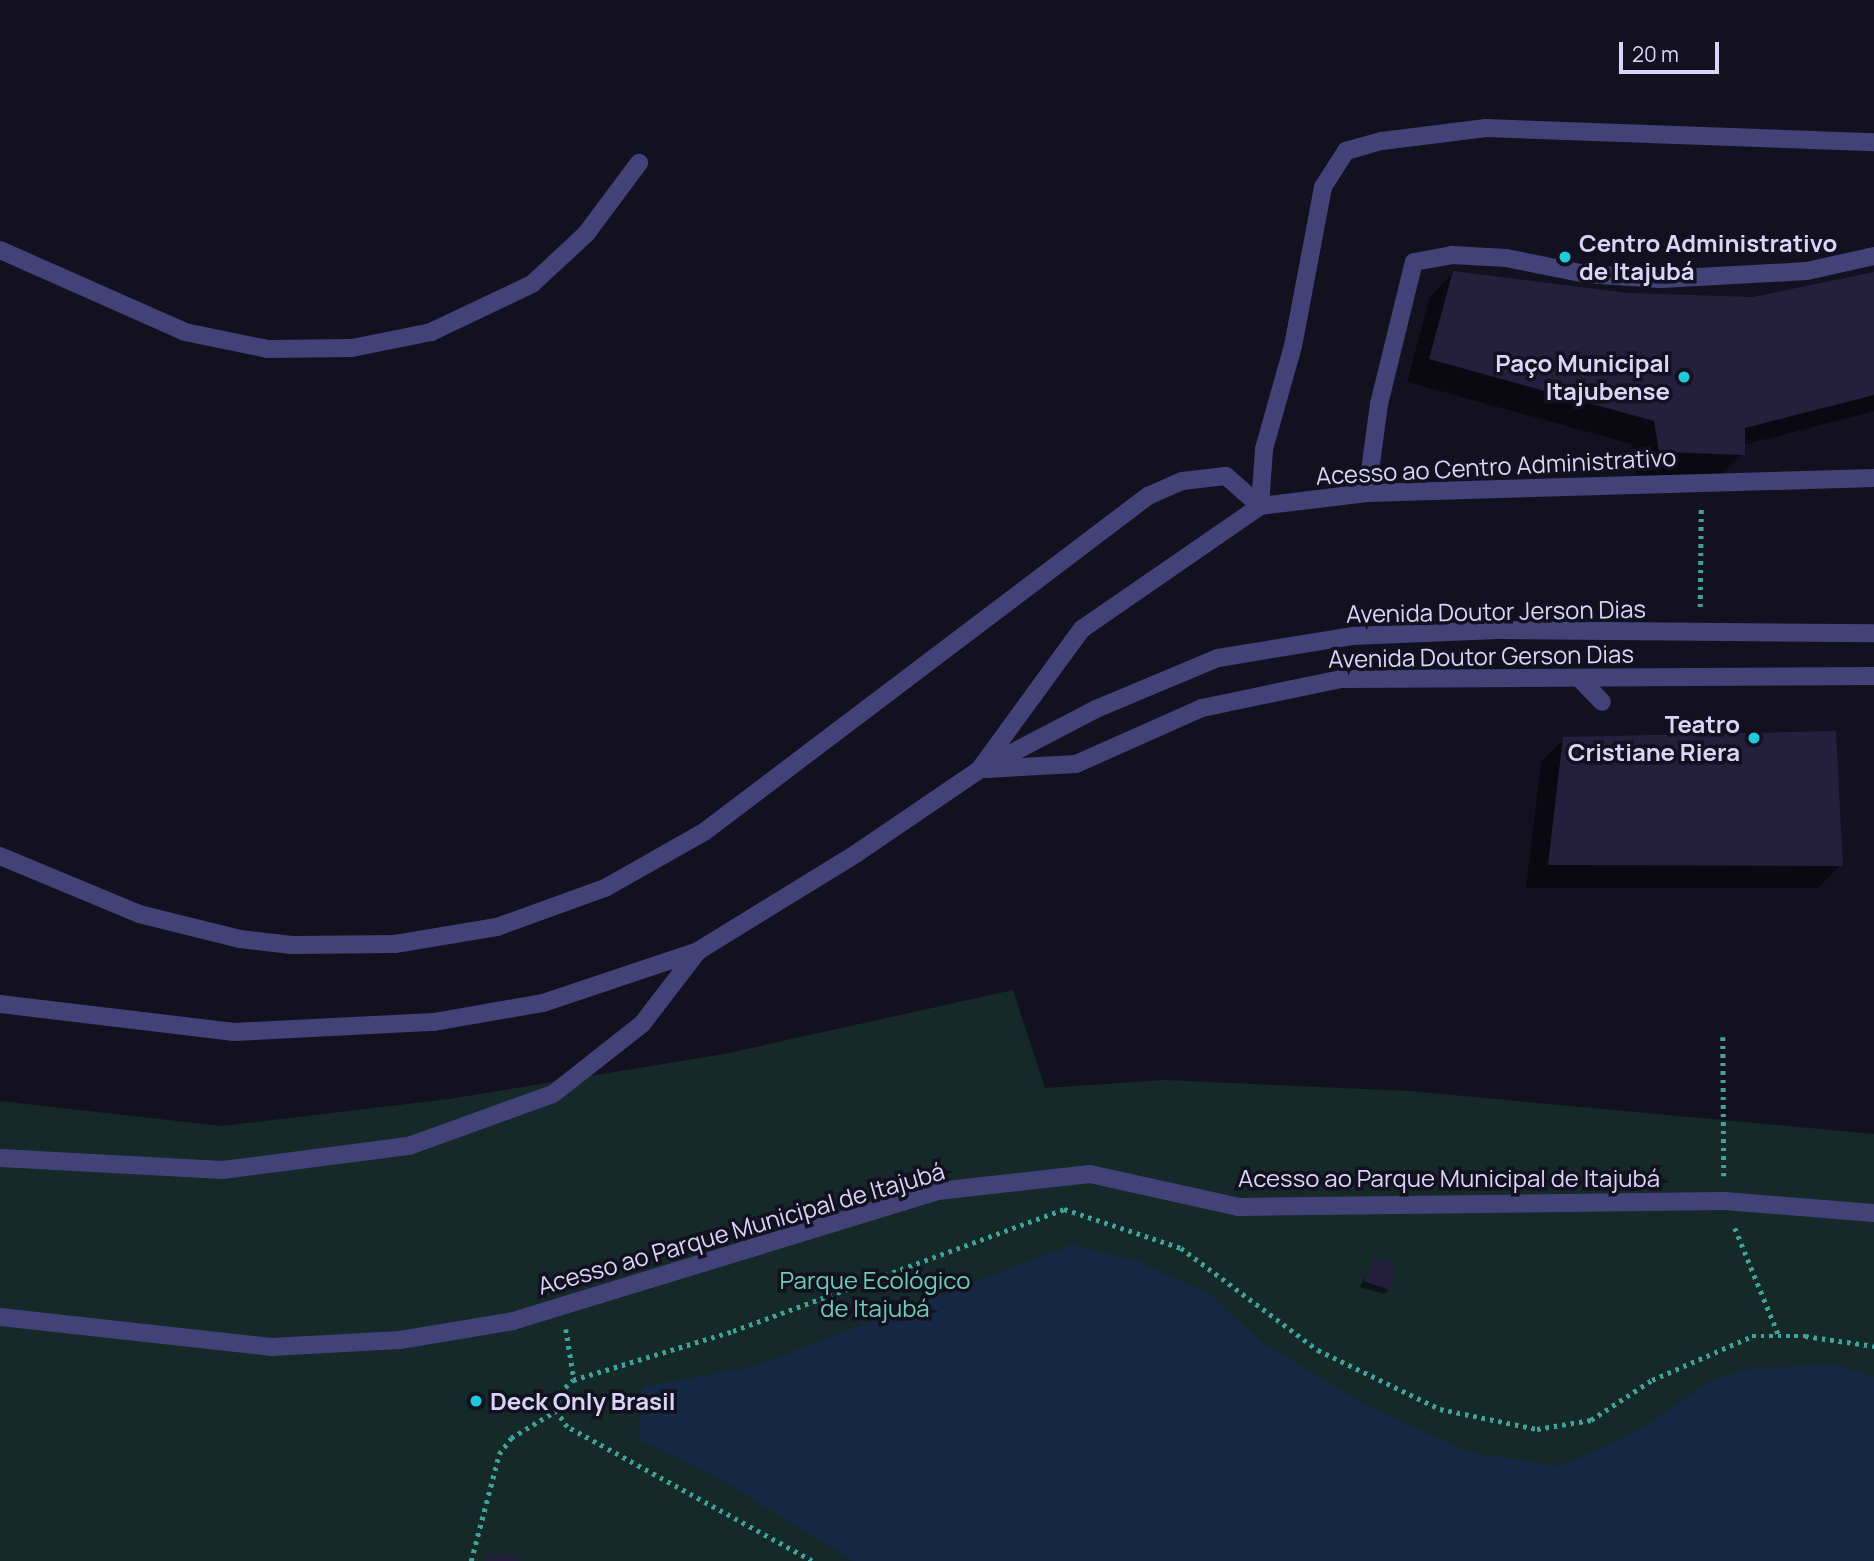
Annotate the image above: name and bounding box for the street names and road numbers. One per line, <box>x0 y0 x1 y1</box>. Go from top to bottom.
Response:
street label: Acesso ao Centro Administrativo <box>1315 442 1677 490</box>
street label: Avenida Doutor Jerson Dias <box>1346 594 1646 628</box>
street label: Avenida Doutor Gerson Dias <box>1328 639 1634 673</box>
street label: Acesso ao Parque Municipal de Itajubá <box>534 1156 948 1300</box>
street label: Acesso ao Parque Municipal de Itajubá <box>1238 1164 1660 1192</box>

